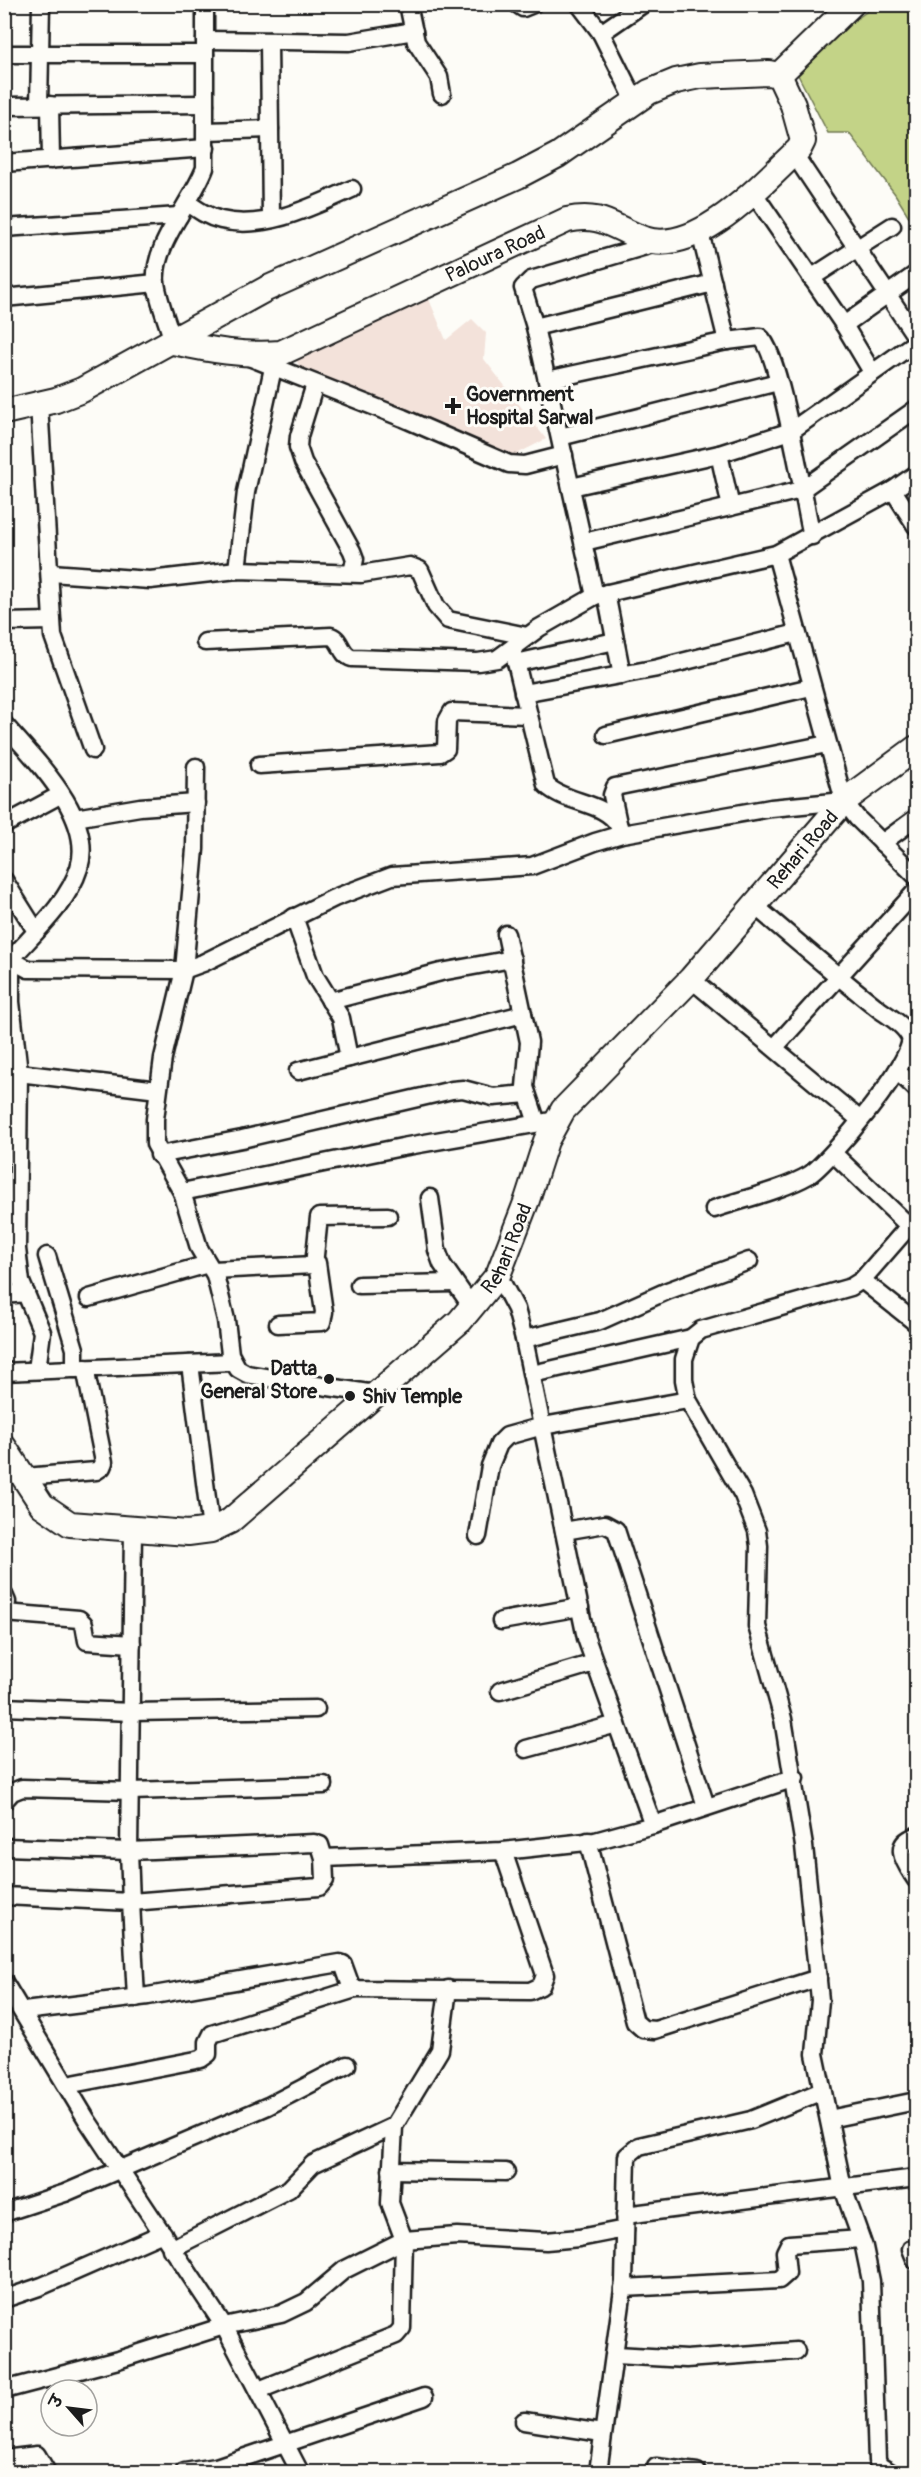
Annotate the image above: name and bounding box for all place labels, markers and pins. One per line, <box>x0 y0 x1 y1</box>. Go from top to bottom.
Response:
place label: Government Hospital Sarwal <box>466 382 593 430</box>
marker: Government Hospital Sarwal <box>444 397 462 415</box>
place label: Datta General Store <box>201 1356 318 1404</box>
marker: Datta General Store <box>322 1372 336 1386</box>
place label: Shiv Temple <box>362 1384 463 1409</box>
marker: Shiv Temple <box>343 1389 357 1403</box>

